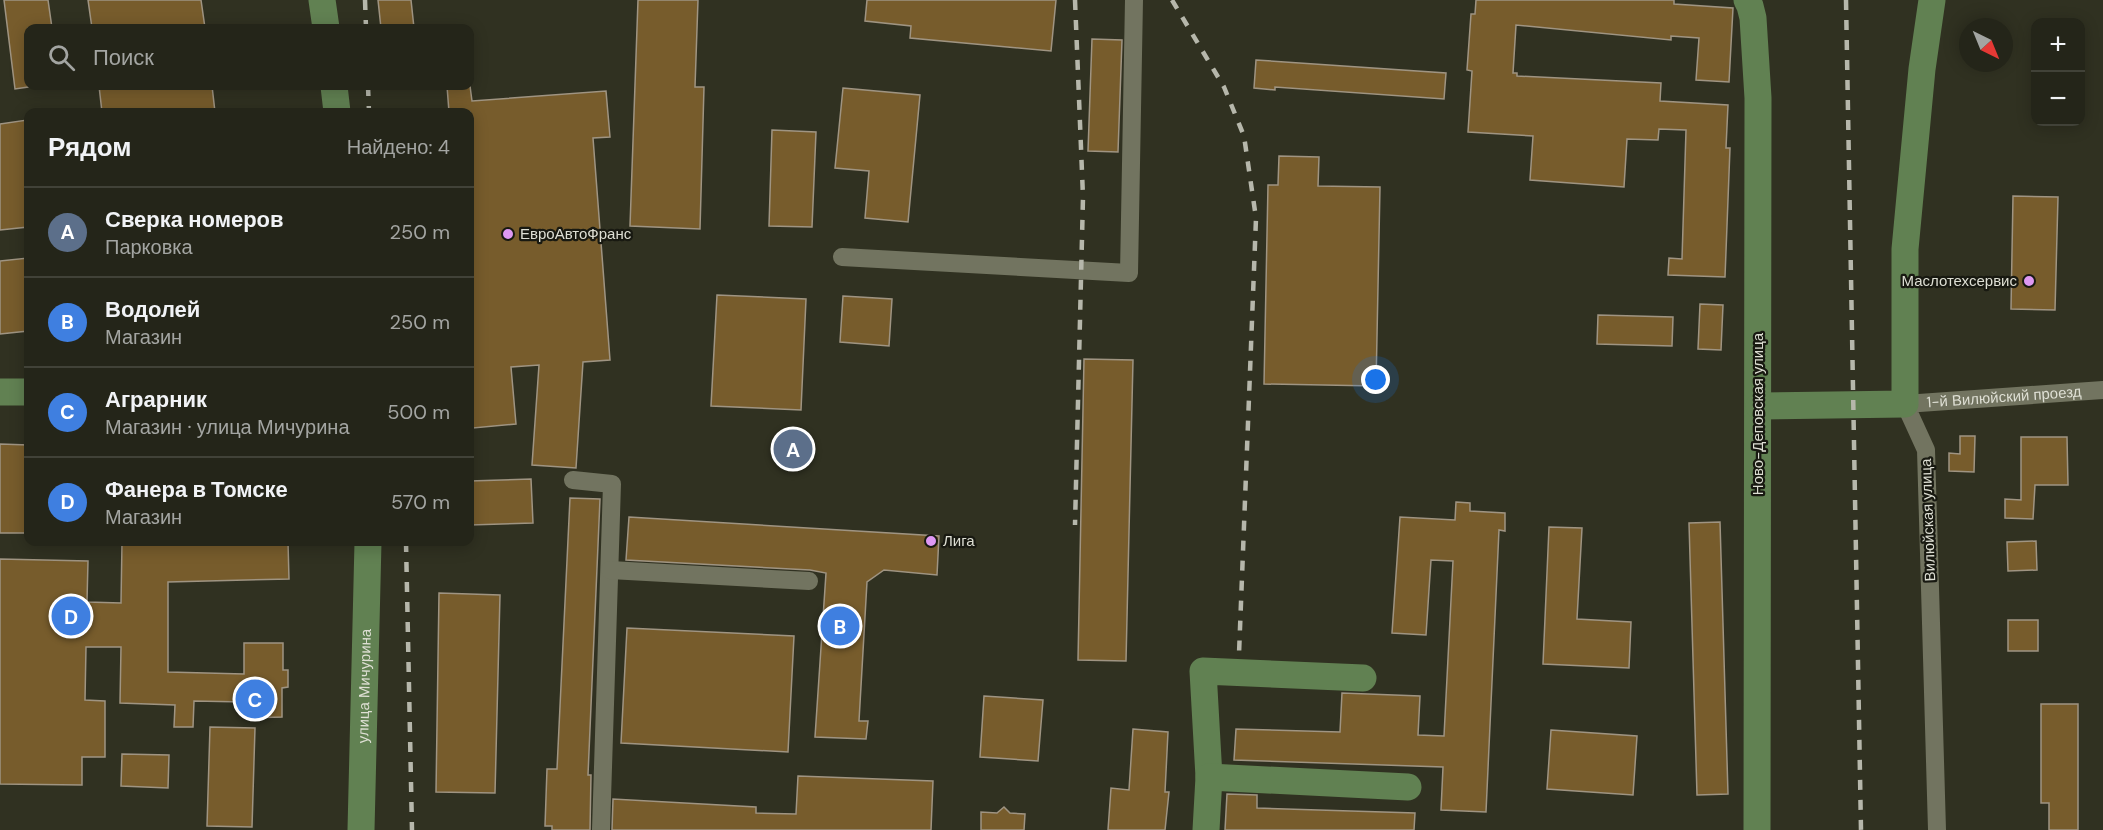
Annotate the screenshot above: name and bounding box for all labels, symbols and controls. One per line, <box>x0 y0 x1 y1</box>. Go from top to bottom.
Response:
north arrow <box>1959 18 2013 72</box>
map controls <box>2031 18 2085 126</box>
button: + <box>2031 18 2085 72</box>
search box <box>24 24 474 90</box>
icon: search <box>45 41 78 74</box>
text: Поиск <box>93 43 154 72</box>
button: − <box>2031 72 2085 126</box>
text: Рядом <box>48 130 131 164</box>
text: Найдено: 4 <box>347 134 450 160</box>
text: Сверка номеров <box>105 205 284 234</box>
text: A <box>60 219 75 245</box>
text: 250 m <box>389 219 450 245</box>
place label: ЕвроАвтоФранс <box>520 224 632 244</box>
marker: ЕвроАвтоФранс <box>501 227 515 241</box>
text: Парковка <box>105 234 193 260</box>
place label: Маслотехсервис <box>1901 271 2017 291</box>
marker: Маслотехсервис <box>2022 274 2036 288</box>
text: Водолей <box>105 295 200 324</box>
text: B <box>61 309 74 335</box>
text: 250 m <box>389 309 450 335</box>
text: Магазин <box>105 324 182 350</box>
street label: Ново-Деповская улица <box>1748 332 1768 495</box>
your location <box>1361 365 1390 394</box>
street label: 1-й Вилюйский проезд <box>1926 382 2082 412</box>
text: Аграрник <box>105 385 207 414</box>
text: C <box>60 399 75 425</box>
text: 500 m <box>387 399 450 425</box>
text: Магазин · улица Мичурина <box>105 414 350 440</box>
pin: A <box>774 426 812 472</box>
street label: Вилюйская улица <box>1916 458 1940 582</box>
text: Фанера в Томске <box>105 475 288 504</box>
text: D <box>60 489 75 515</box>
text: 570 m <box>391 489 450 515</box>
text: Магазин <box>105 504 182 530</box>
place label: Лига <box>943 531 975 551</box>
marker: Лига <box>924 534 938 548</box>
pin: D <box>52 594 90 638</box>
pin: B <box>820 604 860 648</box>
street label: улица Мичурина <box>353 628 376 744</box>
pin: C <box>236 676 274 722</box>

